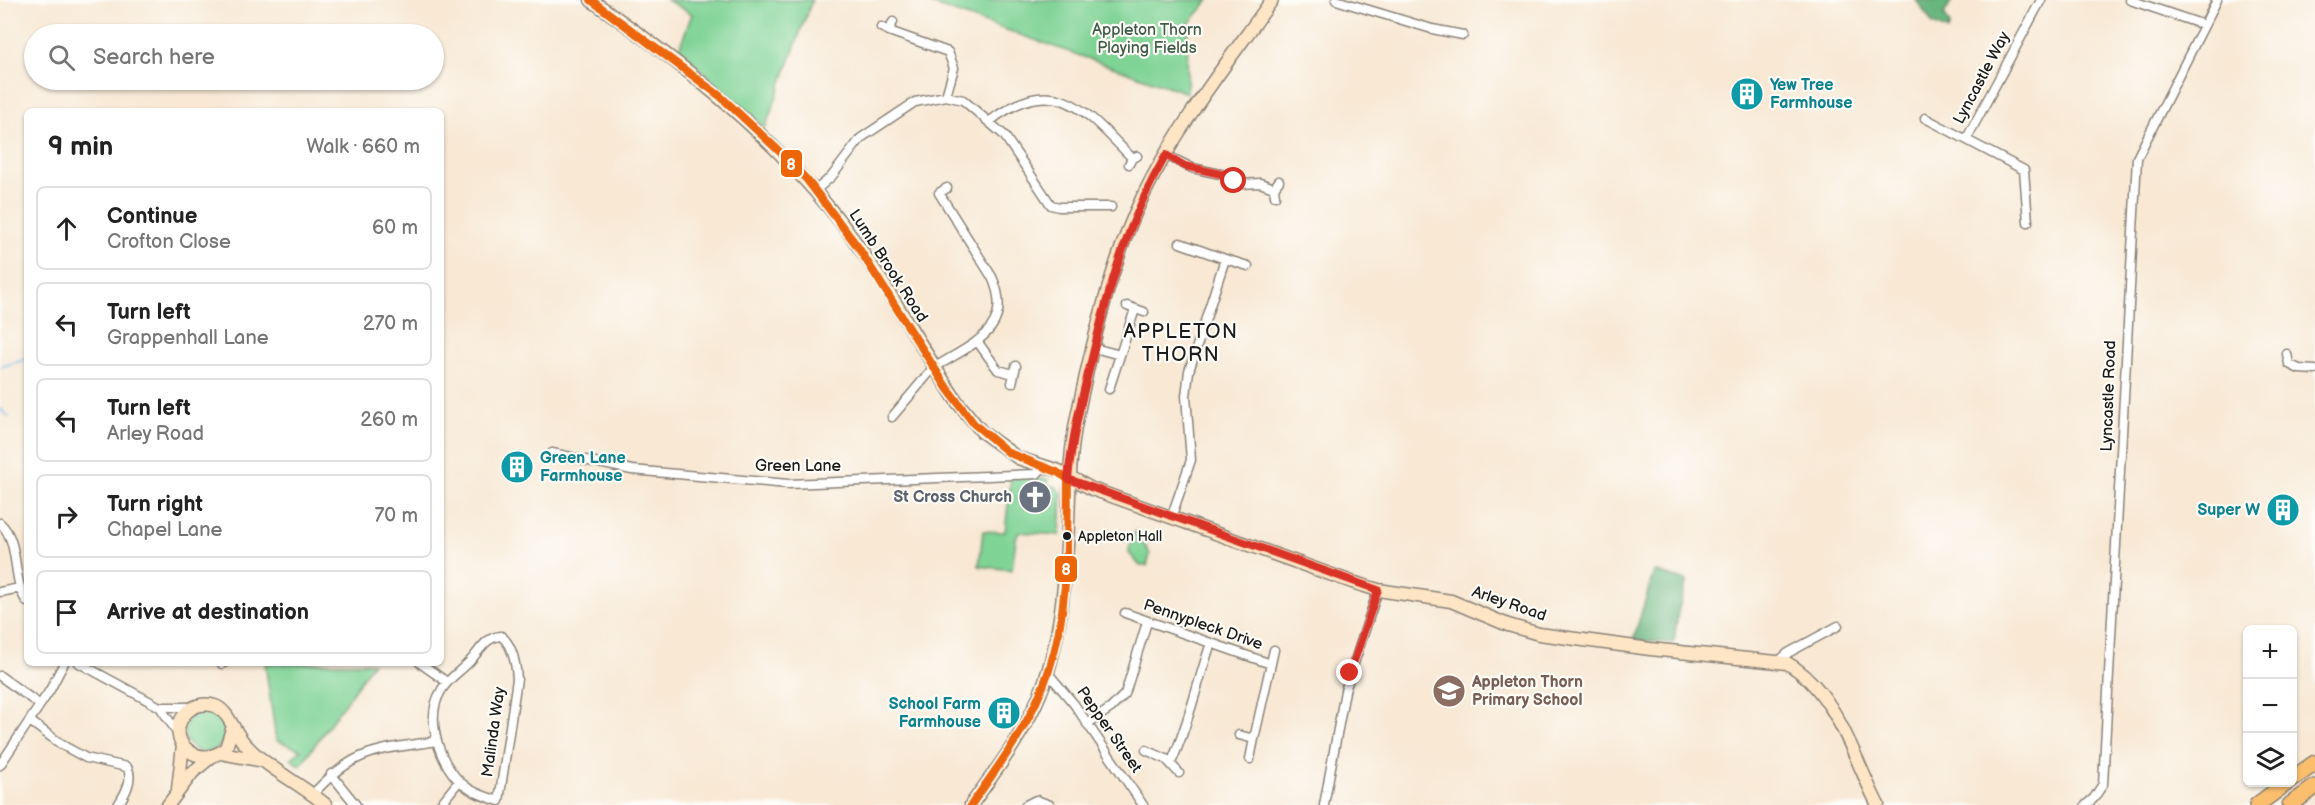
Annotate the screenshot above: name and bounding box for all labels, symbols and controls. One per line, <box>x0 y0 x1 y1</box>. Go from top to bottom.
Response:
park label: Appleton Thorn Playing Fields <box>1092 21 1202 58</box>
search box <box>24 24 444 90</box>
street label: Lyncastle Way <box>1950 28 2015 127</box>
icon: search <box>45 41 78 74</box>
text: Search here <box>93 44 215 71</box>
building icon: Yew Tree Farmhouse <box>1729 76 1765 112</box>
place label: Yew Tree Farmhouse <box>1770 76 1852 113</box>
text: 9 min <box>48 132 113 163</box>
text: Walk · 660 m <box>306 135 420 159</box>
line badge: 8 <box>780 149 803 178</box>
text: 8 <box>786 156 796 175</box>
route start <box>1220 167 1246 193</box>
text: Continue <box>107 203 197 230</box>
street label: Lumb Brook Road <box>845 206 931 326</box>
icon: ahead <box>50 212 83 245</box>
text: 60 m <box>372 216 418 240</box>
text: Crofton Close <box>107 230 231 254</box>
text: Turn left <box>107 299 191 326</box>
icon: left <box>50 308 83 341</box>
text: 270 m <box>363 312 418 336</box>
district label: APPLETON THORN <box>1123 320 1239 367</box>
text: Grappenhall Lane <box>107 326 269 350</box>
street label: Lyncastle Road <box>2098 340 2120 452</box>
text: Turn left <box>107 395 191 422</box>
icon: left <box>50 404 83 437</box>
text: 260 m <box>360 408 418 432</box>
text: Arley Road <box>107 422 204 446</box>
building icon: Green Lane Farmhouse <box>499 449 535 485</box>
place label: Green Lane Farmhouse <box>540 449 626 486</box>
street label: Green Lane <box>755 457 842 476</box>
church icon: St Cross Church <box>1017 479 1053 515</box>
place label: St Cross Church <box>894 488 1012 507</box>
text: Turn right <box>107 491 203 518</box>
building icon: Super W <box>2265 492 2301 528</box>
icon: right <box>50 500 83 533</box>
place label: Super W <box>2197 501 2260 520</box>
text: 70 m <box>374 504 418 528</box>
text: Chapel Lane <box>107 518 222 542</box>
place label: Appleton Hall <box>1078 528 1162 545</box>
marker: Appleton Hall <box>1061 530 1073 542</box>
line badge: 8 <box>1054 555 1078 583</box>
text: 8 <box>1061 561 1071 580</box>
street label: Arley Road <box>1469 582 1549 626</box>
icon: arrive <box>50 596 83 629</box>
street label: Pennypleck Drive <box>1141 596 1266 654</box>
text: Arrive at destination <box>107 599 309 626</box>
map controls <box>2243 625 2297 787</box>
button: + <box>2243 625 2297 679</box>
route end <box>1336 659 1362 685</box>
school or university icon: Appleton Thorn Primary School <box>1431 673 1467 709</box>
place label: Appleton Thorn Primary School <box>1471 673 1583 710</box>
button: − <box>2243 679 2297 733</box>
street label: Pepper Street <box>1072 683 1146 777</box>
street label: Malinda Way <box>478 685 510 778</box>
place label: School Farm Farmhouse <box>889 695 981 732</box>
building icon: School Farm Farmhouse <box>986 695 1022 731</box>
button: layers <box>2243 733 2297 787</box>

